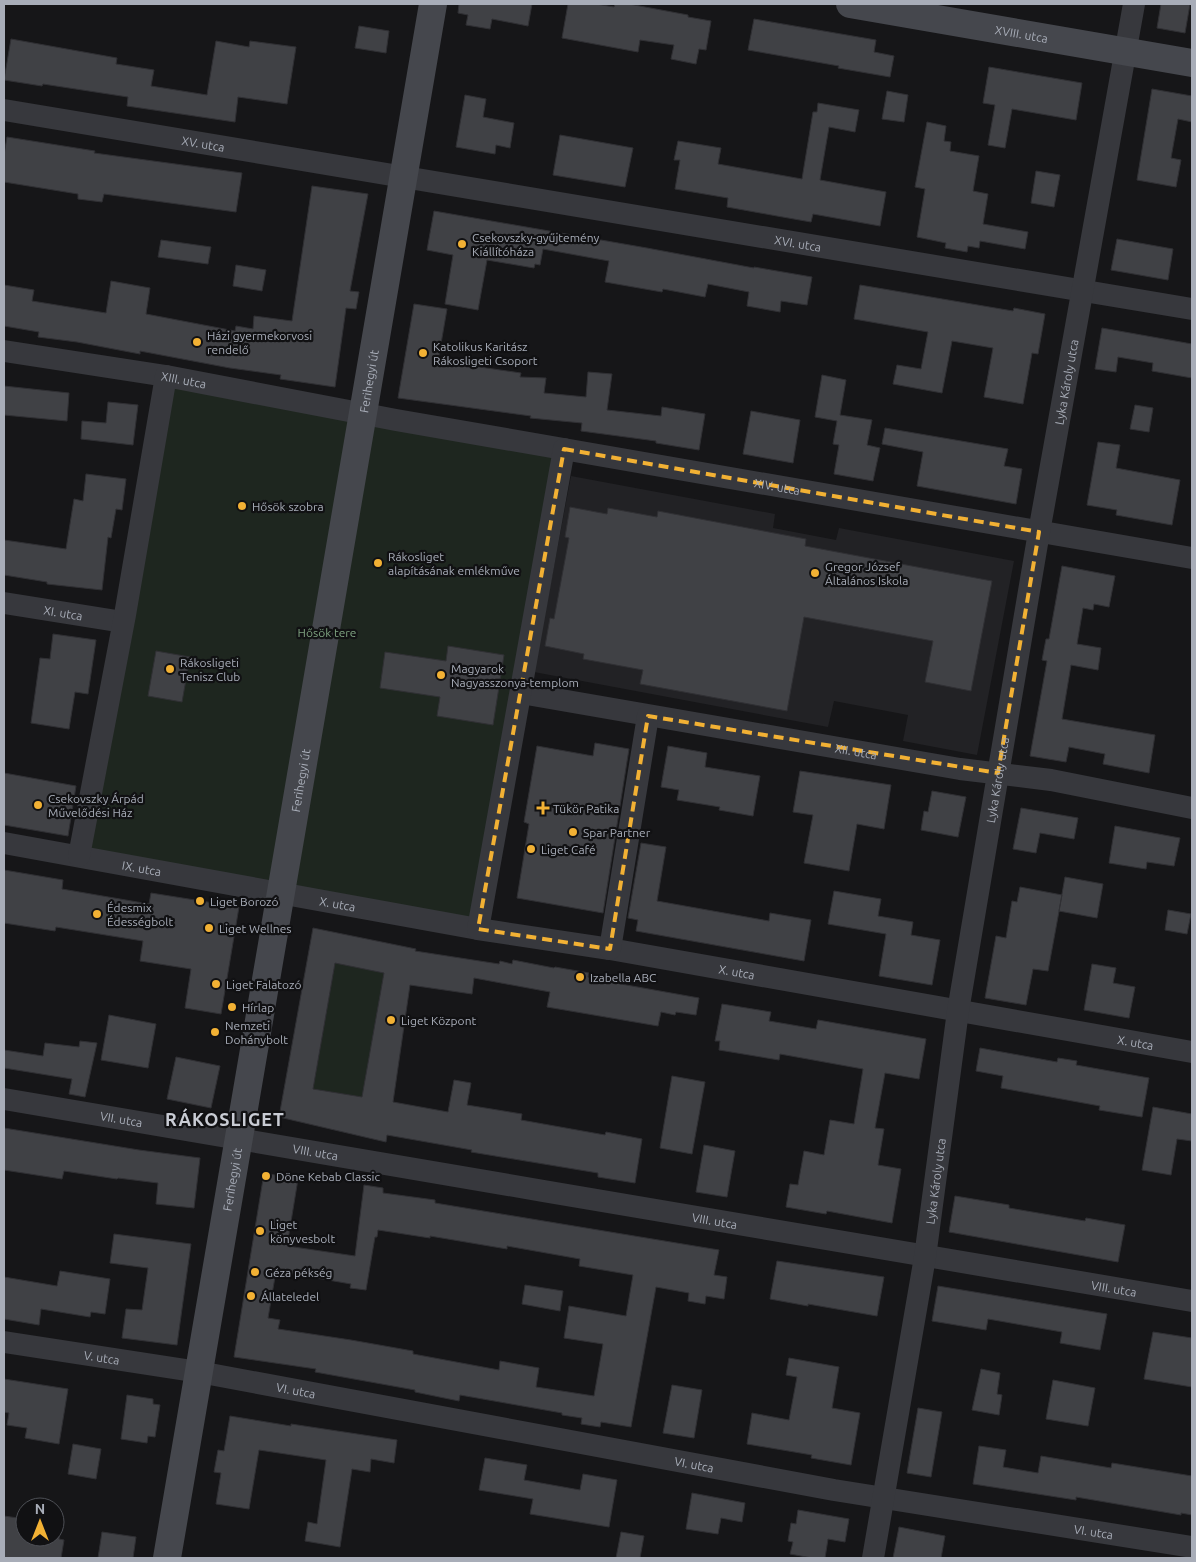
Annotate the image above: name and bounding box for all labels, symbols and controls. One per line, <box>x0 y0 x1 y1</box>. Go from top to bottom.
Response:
street label: XVIII. utca <box>994 23 1049 45</box>
street label: XV. utca <box>181 133 226 153</box>
place label: Csekovszky-gyűjtemény Kiállítóháza <box>472 231 599 258</box>
street label: XVI. utca <box>774 233 822 253</box>
marker: Csekovszky-gyűjtemény Kiállítóháza <box>456 238 468 250</box>
place label: Házi gyermekorvosi rendelő <box>207 329 312 356</box>
marker: Házi gyermekorvosi rendelő <box>191 336 203 348</box>
street label: Lyka Károly utca <box>1052 338 1080 426</box>
place label: Katolikus Karitász Rákosligeti Csoport <box>433 340 538 367</box>
marker: Katolikus Karitász Rákosligeti Csoport <box>417 347 429 359</box>
street label: Ferihegyi út <box>357 348 380 414</box>
street label: XIII. utca <box>160 369 207 390</box>
street label: XIV. utca <box>753 476 801 496</box>
marker: Hősök szobra <box>236 500 248 512</box>
place label: Hősök szobra <box>252 500 324 513</box>
place label: Rákosliget alapításának emlékműve <box>388 550 520 577</box>
marker: Rákosliget alapításának emlékműve <box>372 557 384 569</box>
place label: Gregor József Általános Iskola <box>825 560 908 587</box>
marker: Gregor József Általános Iskola <box>809 567 821 579</box>
street label: XI. utca <box>43 603 84 622</box>
park label: Hősök tere <box>298 626 356 639</box>
place label: Rákosligeti Tenisz Club <box>180 656 240 683</box>
place label: Magyarok Nagyasszonya-templom <box>451 662 579 689</box>
marker: Rákosligeti Tenisz Club <box>164 663 176 675</box>
marker: Magyarok Nagyasszonya-templom <box>435 669 447 681</box>
street label: Lyka Károly utca <box>983 736 1011 824</box>
street label: XII. utca <box>834 741 878 761</box>
street label: Ferihegyi út <box>288 747 312 813</box>
place label: Csekovszky Árpád Művelődési Ház <box>48 792 144 819</box>
marker: Csekovszky Árpád Művelődési Ház <box>32 799 44 811</box>
marker: Tükör Patika <box>537 802 549 814</box>
place label: Tükör Patika <box>553 802 619 815</box>
marker: Spar Partner <box>567 826 579 838</box>
place label: Spar Partner <box>583 826 651 839</box>
marker: Liget Café <box>525 843 537 855</box>
place label: Liget Café <box>541 843 596 856</box>
street label: IX. utca <box>121 858 162 878</box>
street label: X. utca <box>318 894 357 913</box>
marker: Liget Borozó <box>194 895 206 907</box>
place label: Liget Borozó <box>210 895 279 908</box>
place label: Édesmix Édességbolt <box>107 901 173 928</box>
marker: Édesmix Édességbolt <box>91 908 103 920</box>
marker: Liget Wellnes <box>203 922 215 934</box>
place label: Liget Wellnes <box>219 922 292 935</box>
street label: X. utca <box>718 962 756 981</box>
marker: Izabella ABC <box>574 971 586 983</box>
place label: Izabella ABC <box>590 971 657 984</box>
marker: Liget Falatozó <box>210 978 222 990</box>
place label: Liget Falatozó <box>226 978 301 991</box>
marker: Hírlap <box>226 1001 238 1013</box>
place label: Hírlap <box>242 1001 274 1014</box>
marker: Liget Központ <box>385 1014 397 1026</box>
place label: Liget Központ <box>401 1014 476 1027</box>
place label: Nemzeti Dohánybolt <box>225 1019 288 1046</box>
marker: Nemzeti Dohánybolt <box>209 1026 221 1038</box>
street label: X. utca <box>1116 1032 1155 1052</box>
district label: RÁKOSLIGET <box>165 1108 285 1129</box>
street label: VII. utca <box>99 1109 143 1129</box>
street label: Lyka Károly utca <box>923 1137 947 1225</box>
street label: VIII. utca <box>292 1141 339 1162</box>
street label: Ferihegyi út <box>220 1147 244 1212</box>
marker: Döne Kebab Classic <box>260 1170 272 1182</box>
place label: Döne Kebab Classic <box>276 1170 380 1183</box>
street label: VIII. utca <box>691 1210 738 1231</box>
place label: Liget könyvesbolt <box>270 1218 335 1245</box>
marker: Liget könyvesbolt <box>254 1225 266 1237</box>
marker: Géza pékség <box>249 1266 261 1278</box>
place label: Géza pékség <box>265 1266 332 1279</box>
street label: VIII. utca <box>1090 1278 1138 1298</box>
marker: Állateledel <box>245 1290 257 1302</box>
place label: Állateledel <box>261 1290 319 1303</box>
street label: V. utca <box>83 1348 121 1366</box>
street label: VI. utca <box>275 1380 317 1400</box>
street label: VI. utca <box>674 1454 715 1474</box>
north arrow <box>15 1497 65 1547</box>
text: N <box>35 1501 45 1517</box>
street label: VI. utca <box>1073 1522 1114 1541</box>

